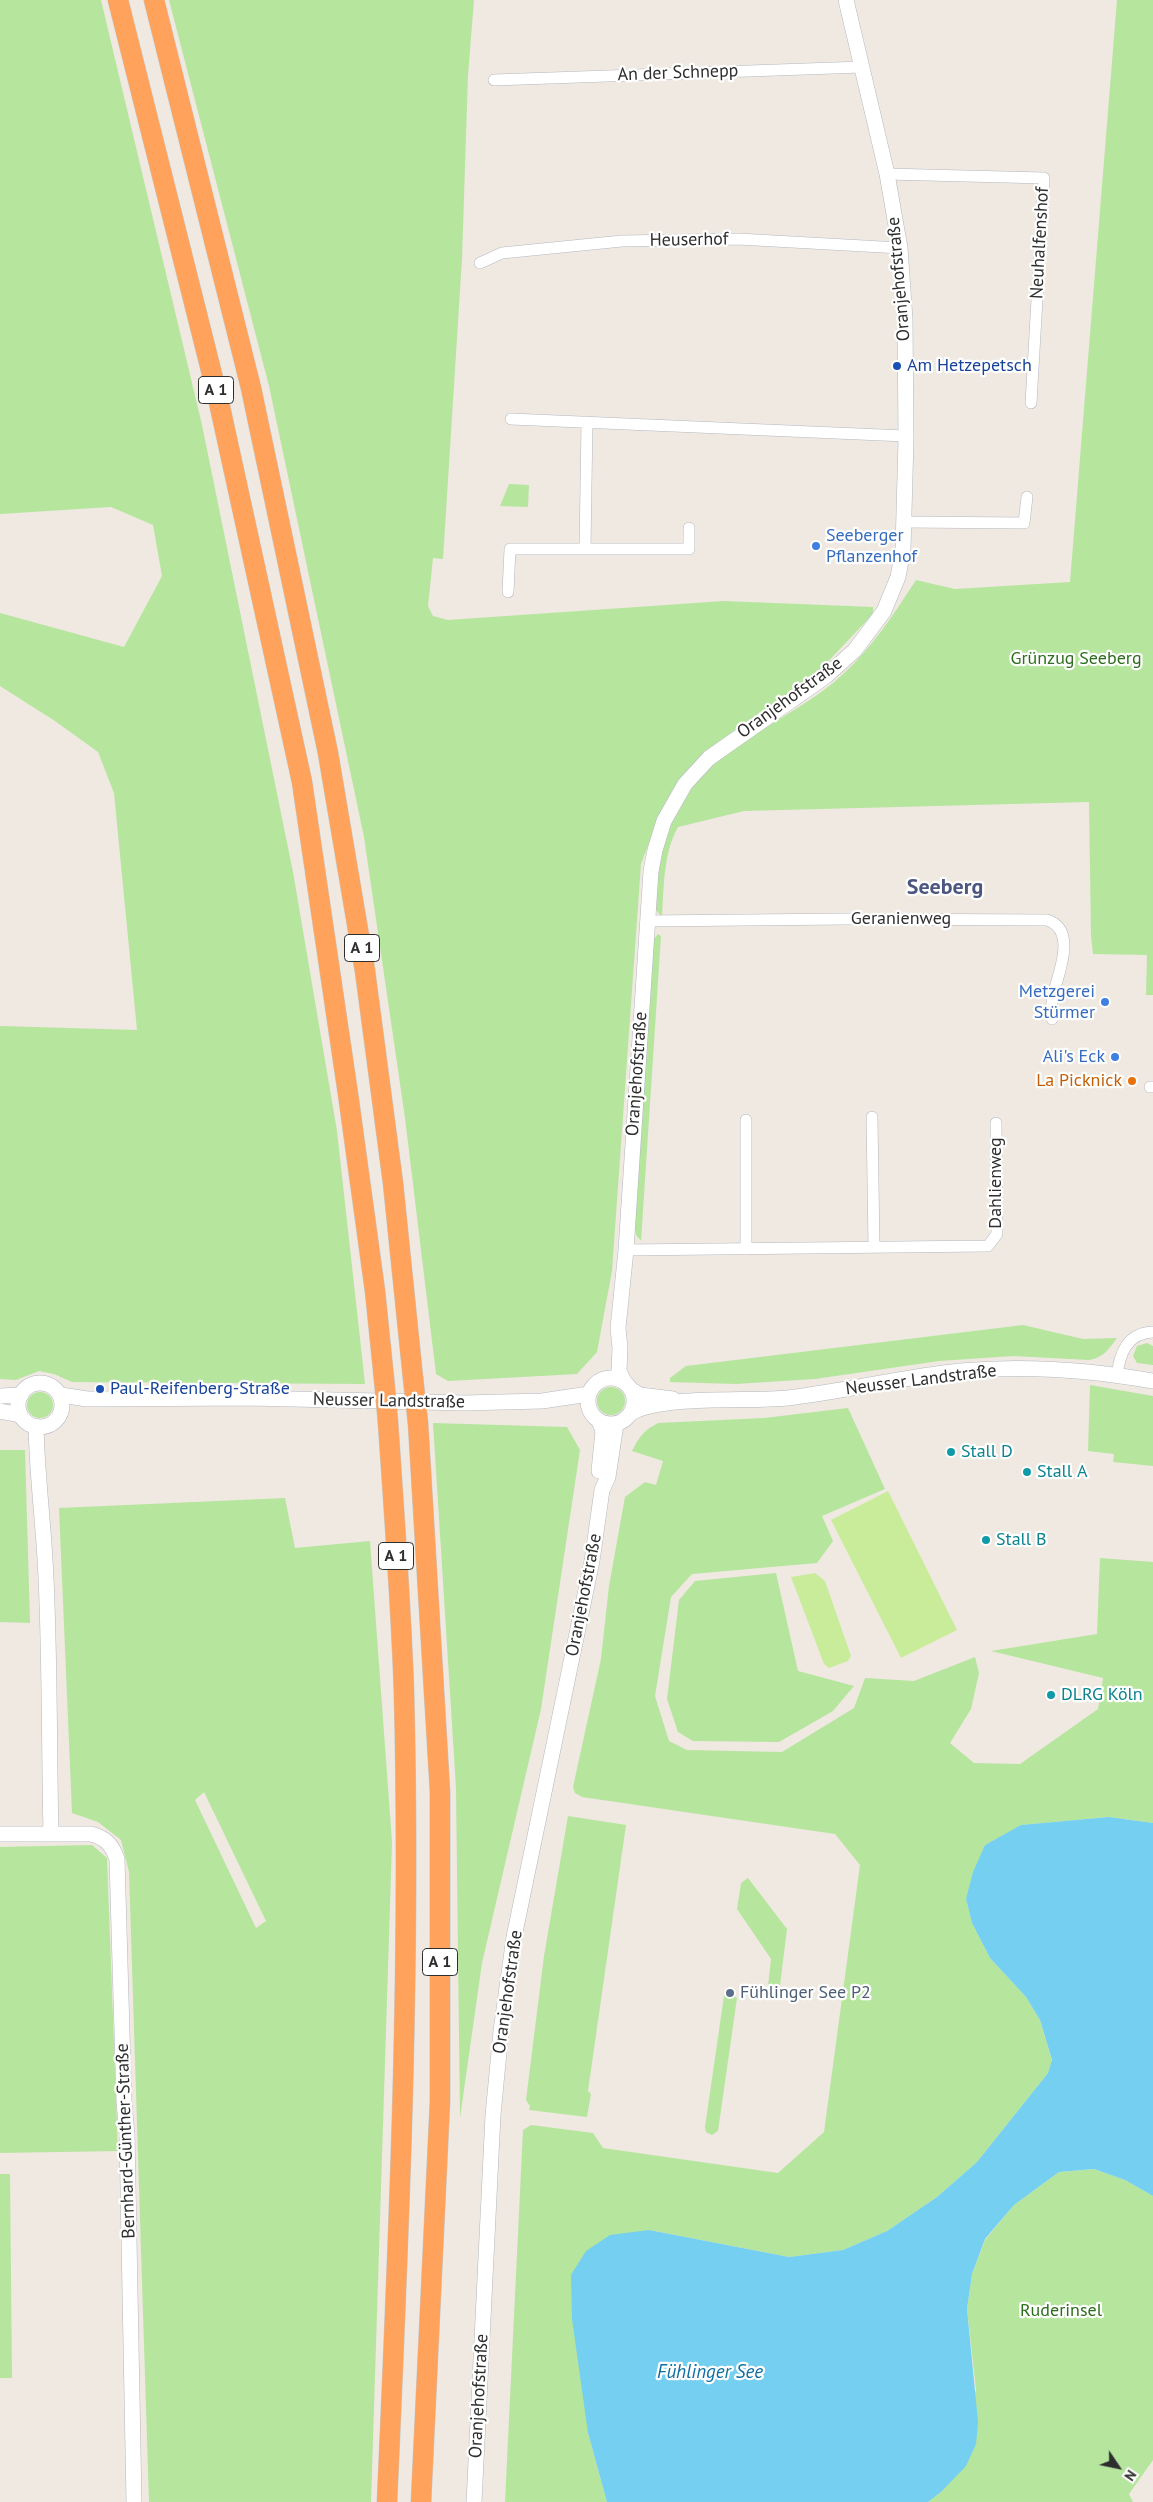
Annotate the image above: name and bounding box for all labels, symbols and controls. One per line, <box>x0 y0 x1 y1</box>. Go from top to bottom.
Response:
street label: An der Schnepp <box>617 60 739 86</box>
street label: Neuhalfenshof <box>1026 186 1054 300</box>
street label: Oranjehofstraße <box>883 216 915 342</box>
street label: Heuserhof <box>649 229 729 251</box>
place label: Am Hetzepetsch <box>907 355 1032 377</box>
marker: Am Hetzepetsch <box>891 360 903 372</box>
road number: A 1 <box>198 376 234 404</box>
place label: Seeberger Pflanzenhof <box>826 525 917 568</box>
marker: Seeberger Pflanzenhof <box>810 540 822 552</box>
park label: Grünzug Seeberg <box>1010 648 1142 670</box>
street label: Oranjehofstraße <box>733 653 847 743</box>
district label: Seeberg <box>907 875 983 901</box>
street label: Geranienweg <box>851 908 951 930</box>
road number: A 1 <box>344 934 380 961</box>
place label: Metzgerei Stürmer <box>1019 981 1095 1024</box>
marker: Metzgerei Stürmer <box>1099 996 1111 1008</box>
street label: Oranjehofstraße <box>622 1011 652 1137</box>
place label: Ali's Eck <box>1043 1046 1105 1068</box>
marker: Ali's Eck <box>1109 1051 1121 1063</box>
place label: La Picknick <box>1036 1070 1122 1092</box>
marker: La Picknick <box>1126 1075 1138 1087</box>
street label: Dahlienweg <box>985 1137 1007 1229</box>
street label: Neusser Landstraße <box>844 1360 998 1400</box>
place label: Paul-Reifenberg-Straße <box>110 1378 290 1400</box>
marker: Paul-Reifenberg-Straße <box>94 1383 106 1395</box>
street label: Neusser Landstraße <box>313 1389 465 1413</box>
place label: Stall D <box>961 1441 1013 1463</box>
marker: Stall D <box>945 1446 957 1458</box>
place label: Stall A <box>1037 1461 1087 1483</box>
marker: Stall A <box>1021 1466 1033 1478</box>
place label: Stall B <box>996 1529 1046 1551</box>
street label: Oranjehofstraße <box>562 1532 606 1658</box>
marker: Stall B <box>980 1534 992 1546</box>
road number: A 1 <box>378 1542 414 1570</box>
place label: DLRG Köln <box>1061 1684 1143 1706</box>
marker: DLRG Köln <box>1045 1689 1057 1701</box>
street label: Oranjehofstraße <box>489 1929 527 2055</box>
road number: A 1 <box>422 1948 458 1975</box>
place label: Fühlinger See P2 <box>740 1982 871 2004</box>
marker: Fühlinger See P2 <box>724 1987 736 1999</box>
street label: Bernhard-Günther-Straße <box>112 2043 140 2239</box>
park label: Ruderinsel <box>1020 2300 1102 2322</box>
street label: Oranjehofstraße <box>465 2333 493 2459</box>
water label: Fühlinger See <box>657 2362 763 2384</box>
north arrow <box>1093 2442 1143 2492</box>
text: N <box>1120 2467 1140 2484</box>

